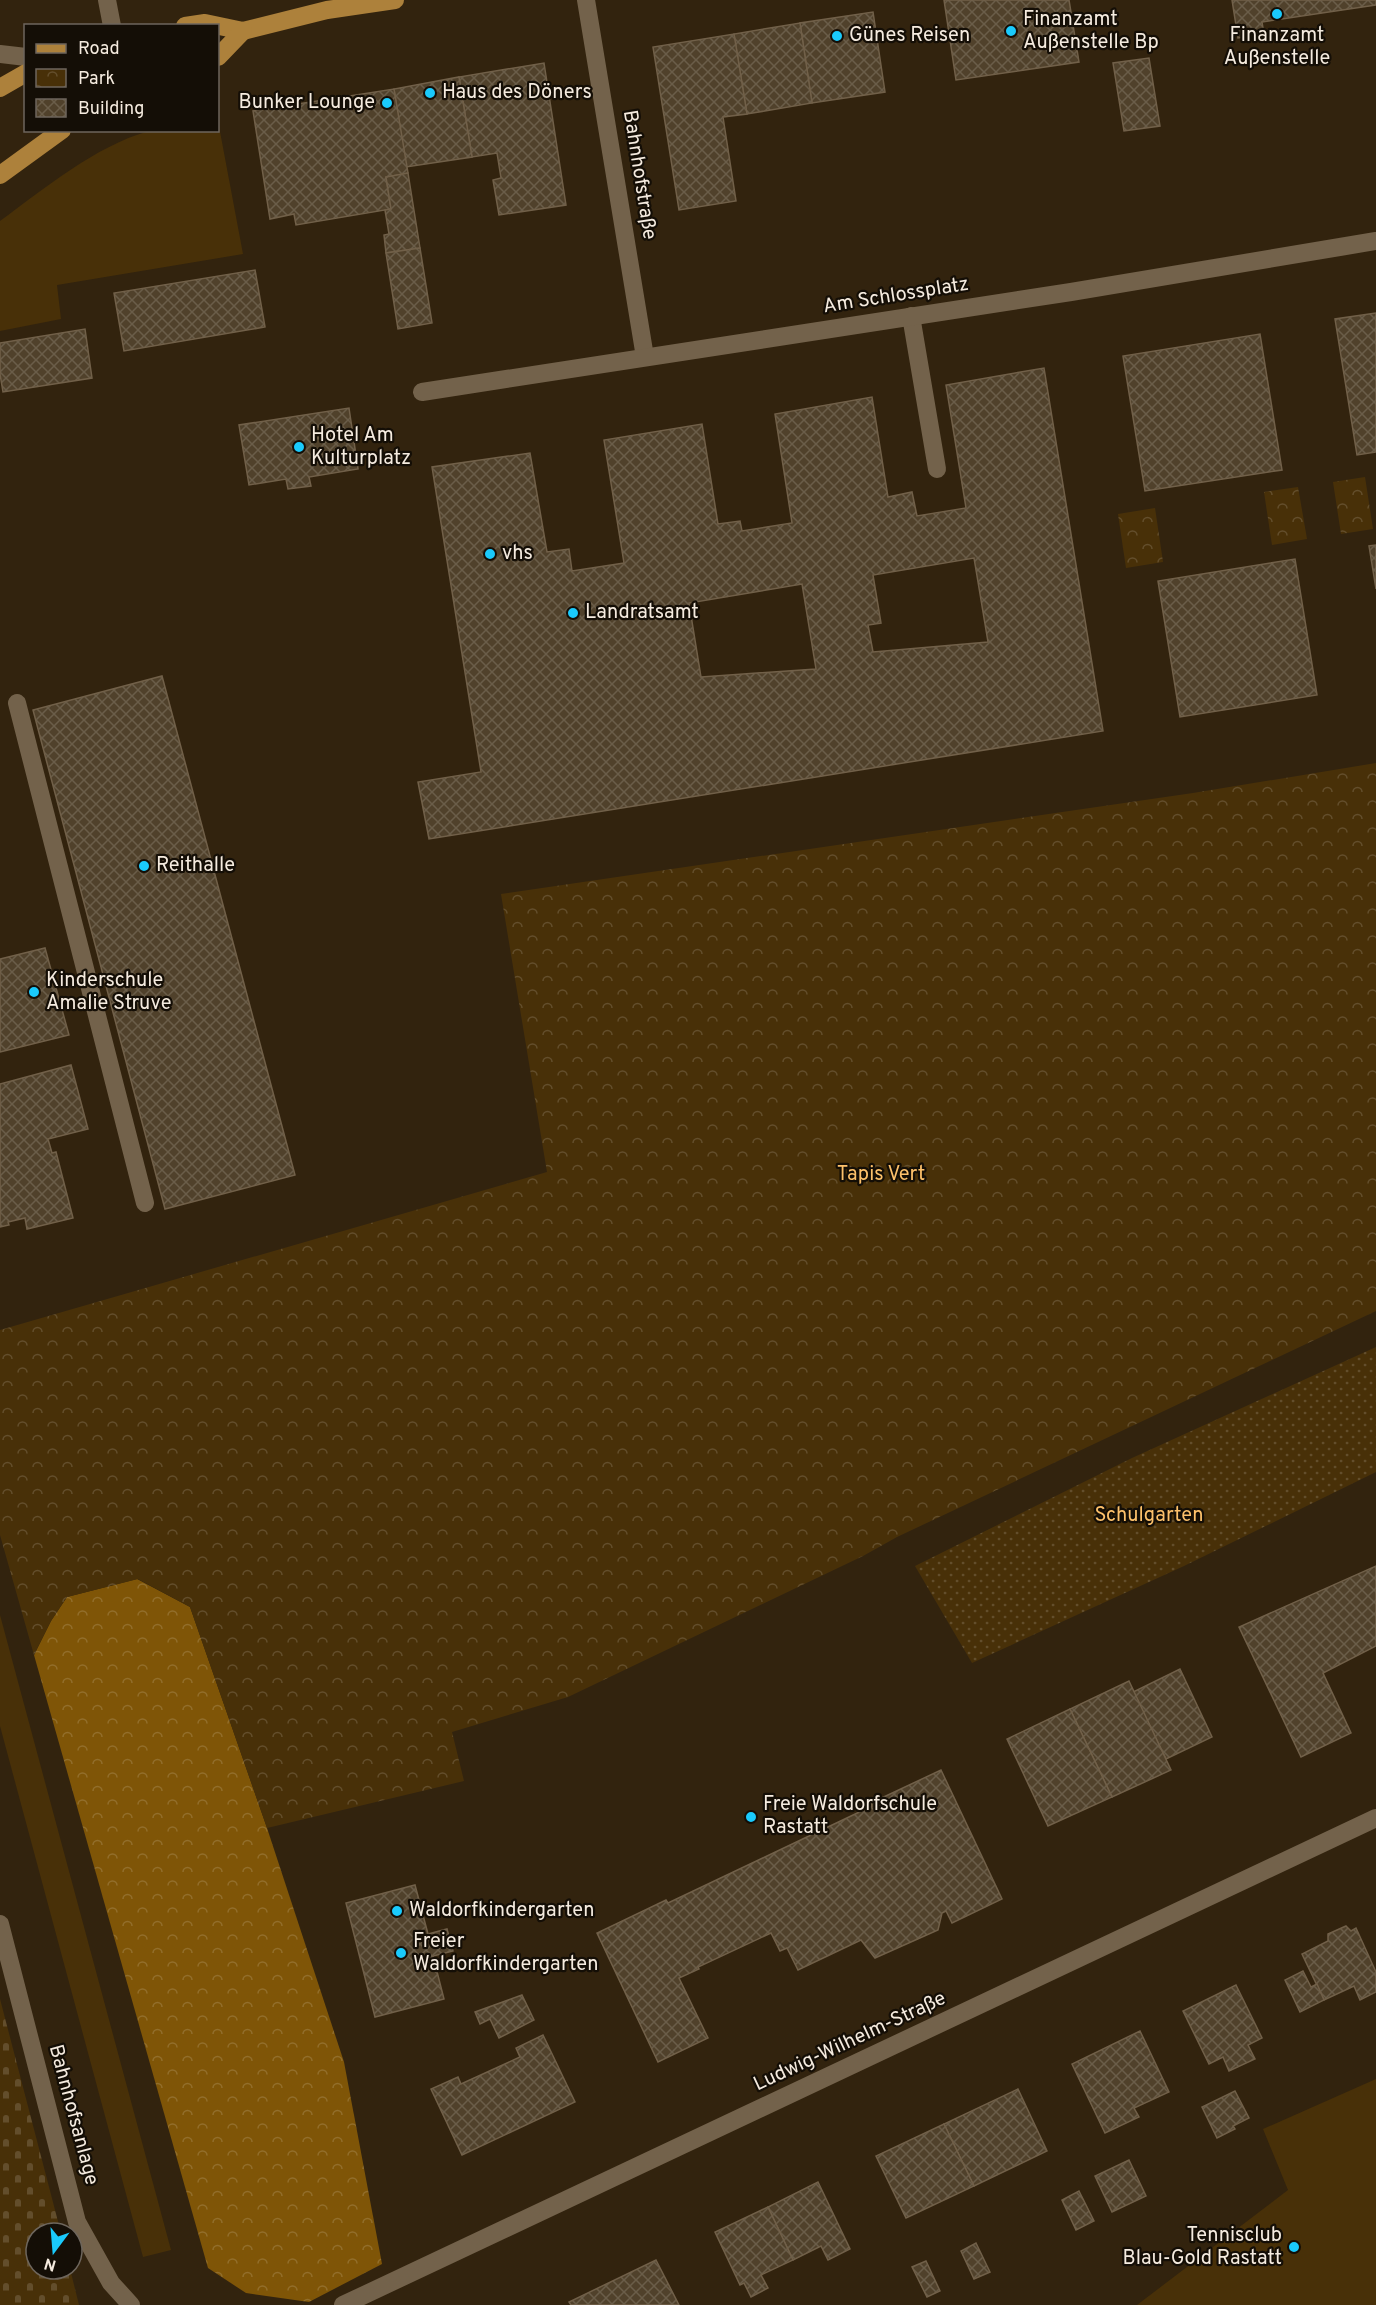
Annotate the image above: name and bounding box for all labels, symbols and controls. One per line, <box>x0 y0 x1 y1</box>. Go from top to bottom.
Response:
place label: Finanzamt Außenstelle Bp <box>1023 7 1159 56</box>
marker: Finanzamt Außenstelle <box>1270 7 1284 21</box>
place label: Günes Reisen <box>849 23 970 49</box>
place label: Finanzamt Außenstelle <box>1224 23 1330 72</box>
legend <box>24 24 219 132</box>
marker: Finanzamt Außenstelle Bp <box>1004 24 1018 38</box>
marker: Günes Reisen <box>830 29 844 43</box>
text: Road <box>78 38 120 61</box>
text: Park <box>78 68 115 91</box>
place label: Haus des Döners <box>442 80 592 106</box>
marker: Haus des Döners <box>423 86 437 100</box>
place label: Bunker Lounge <box>239 90 375 116</box>
marker: Bunker Lounge <box>380 96 394 110</box>
text: Building <box>78 98 144 121</box>
street label: Bahnhofstraße <box>616 108 662 242</box>
street label: Am Schlossplatz <box>821 272 971 320</box>
place label: Hotel Am Kulturplatz <box>311 423 411 472</box>
marker: Hotel Am Kulturplatz <box>292 440 306 454</box>
place label: vhs <box>502 541 533 567</box>
marker: vhs <box>483 547 497 561</box>
place label: Landratsamt <box>585 600 699 626</box>
marker: Landratsamt <box>566 606 580 620</box>
place label: Reithalle <box>156 853 235 879</box>
marker: Reithalle <box>137 859 151 873</box>
place label: Kinderschule Amalie Struve <box>46 968 171 1017</box>
marker: Kinderschule Amalie Struve <box>27 985 41 999</box>
park label: Tapis Vert <box>837 1162 925 1188</box>
park label: Schulgarten <box>1094 1503 1204 1529</box>
place label: Freie Waldorfschule Rastatt <box>763 1792 937 1841</box>
marker: Freie Waldorfschule Rastatt <box>744 1810 758 1824</box>
place label: Waldorfkindergarten <box>409 1898 595 1924</box>
marker: Waldorfkindergarten <box>390 1904 404 1918</box>
place label: Freier Waldorfkindergarten <box>413 1929 599 1978</box>
marker: Freier Waldorfkindergarten <box>394 1946 408 1960</box>
street label: Ludwig-Wilhelm-Straße <box>750 1986 950 2098</box>
street label: Bahnhofsanlage <box>42 2042 104 2188</box>
north arrow <box>24 2221 84 2281</box>
place label: Tennisclub Blau-Gold Rastatt <box>1123 2223 1282 2272</box>
marker: Tennisclub Blau-Gold Rastatt <box>1287 2240 1301 2254</box>
text: N <box>42 2252 59 2275</box>

